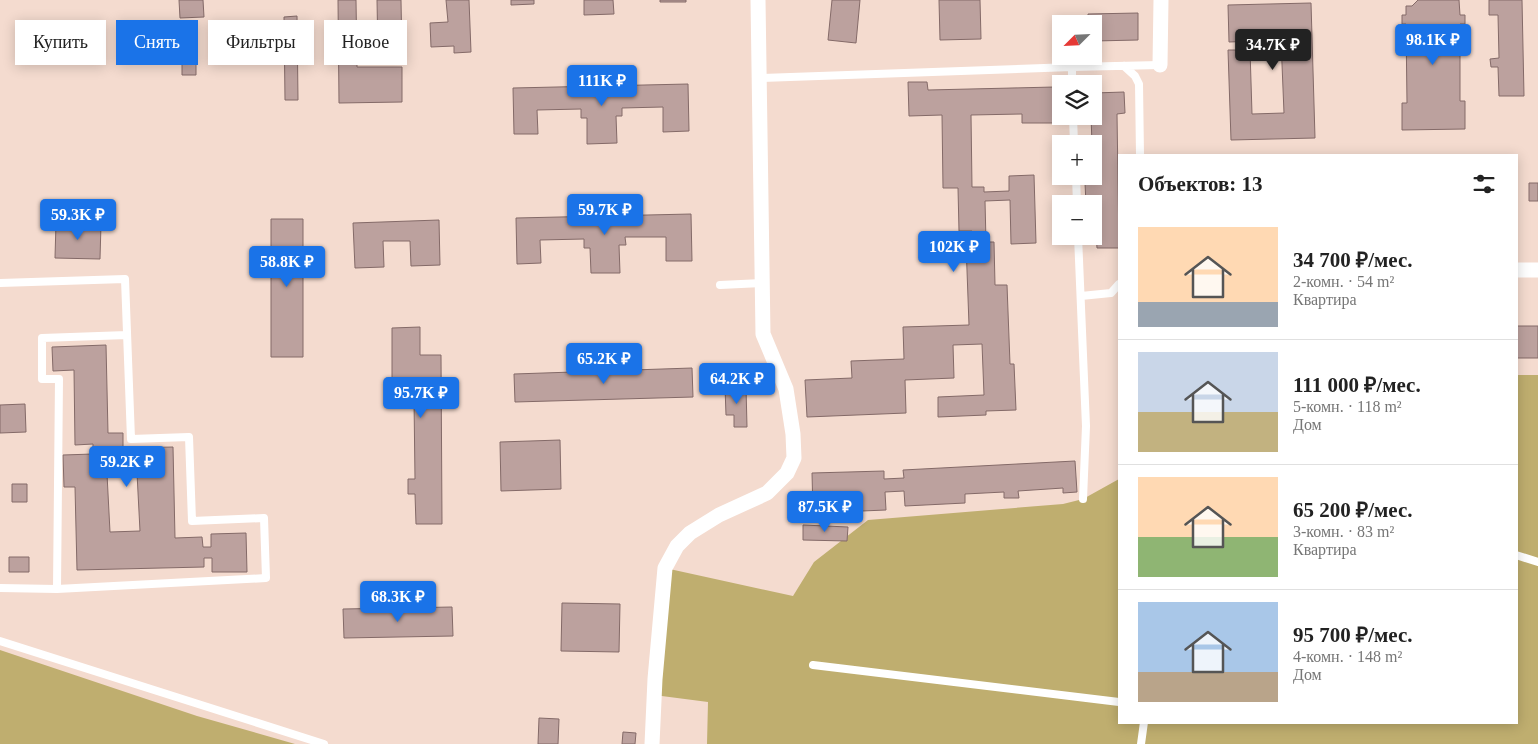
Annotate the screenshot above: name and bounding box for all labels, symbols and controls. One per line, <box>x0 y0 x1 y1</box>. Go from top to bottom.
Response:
north arrow <box>1052 15 1102 65</box>
map controls <box>1052 15 1102 245</box>
chip: Купить <box>15 20 106 65</box>
chip: Снять <box>116 20 198 65</box>
chip: Фильтры <box>208 20 314 65</box>
chip: Новое <box>324 20 407 65</box>
pin: 98.1K ₽ <box>1387 23 1479 66</box>
pin: 34.7K ₽ <box>1227 28 1319 71</box>
text: 98.1K ₽ <box>1406 31 1460 48</box>
text: 34.7K ₽ <box>1246 36 1300 53</box>
pin: 111K ₽ <box>561 64 643 107</box>
text: 111K ₽ <box>578 72 626 89</box>
button: layers <box>1052 75 1102 125</box>
button: + <box>1052 135 1102 185</box>
icon: filters <box>1470 170 1498 198</box>
text: Объектов: 13 <box>1138 172 1263 196</box>
pin: 59.7K ₽ <box>559 194 651 236</box>
button: − <box>1052 195 1102 245</box>
pin: 59.3K ₽ <box>32 198 124 241</box>
text: 59.7K ₽ <box>578 201 632 218</box>
text: 59.3K ₽ <box>51 206 105 223</box>
pin: 102K ₽ <box>913 230 995 273</box>
text: 102K ₽ <box>929 238 979 255</box>
pin: 58.8K ₽ <box>241 246 333 288</box>
icon: home <box>1178 247 1238 307</box>
text: 34 700 ₽/мес. <box>1293 248 1413 272</box>
text: 58.8K ₽ <box>260 253 314 270</box>
text: 2-комн. · 54 m² <box>1293 273 1394 290</box>
text: Квартира <box>1293 291 1357 308</box>
pin: 65.2K ₽ <box>558 342 650 385</box>
text: 65.2K ₽ <box>577 350 631 367</box>
pin: 64.2K ₽ <box>691 362 783 405</box>
text: 64.2K ₽ <box>710 370 764 387</box>
icon: home <box>1178 372 1238 432</box>
text: 111 000 ₽/мес. <box>1293 373 1421 397</box>
pin: 95.7K ₽ <box>375 376 467 419</box>
text: 95.7K ₽ <box>394 384 448 401</box>
text: 5-комн. · 118 m² <box>1293 398 1402 415</box>
text: Дом <box>1293 416 1322 433</box>
pin: 59.2K ₽ <box>81 446 173 488</box>
text: 59.2K ₽ <box>100 453 154 470</box>
pin: 87.5K ₽ <box>779 490 871 533</box>
icon: home <box>1178 497 1238 557</box>
text: 87.5K ₽ <box>798 498 852 515</box>
text: 65 200 ₽/мес. <box>1293 498 1413 522</box>
text: 3-комн. · 83 m² <box>1293 523 1394 540</box>
text: Квартира <box>1293 541 1357 558</box>
pin: 68.3K ₽ <box>352 580 444 623</box>
text: 68.3K ₽ <box>371 588 425 605</box>
icon: home <box>1178 622 1238 682</box>
text: 95 700 ₽/мес. <box>1293 623 1413 647</box>
text: 4-комн. · 148 m² <box>1293 648 1402 665</box>
text: Дом <box>1293 666 1322 683</box>

